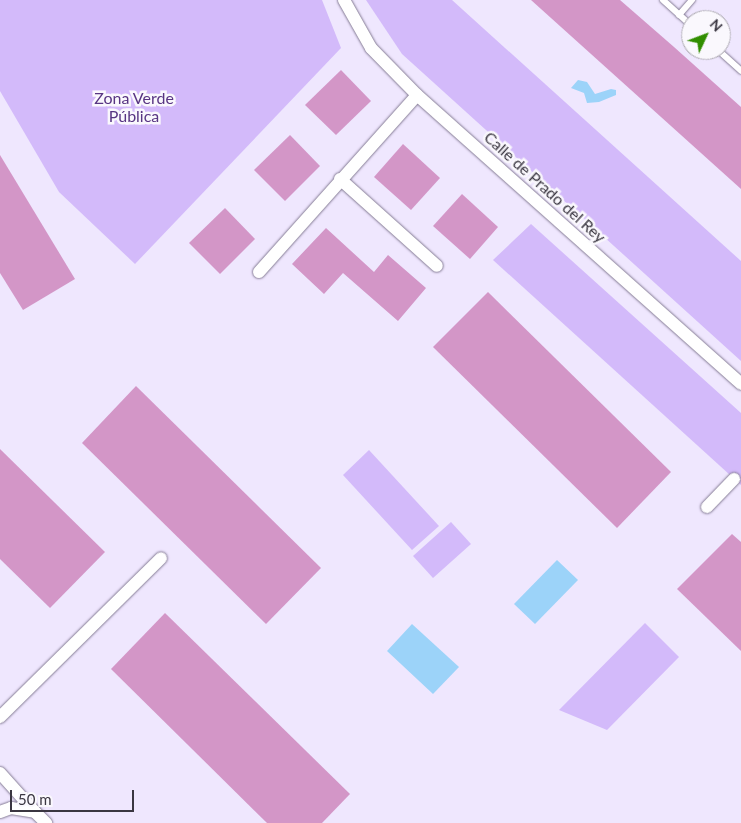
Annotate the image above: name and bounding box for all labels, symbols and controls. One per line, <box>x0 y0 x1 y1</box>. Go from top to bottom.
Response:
north arrow <box>681 10 731 60</box>
text: N <box>707 15 726 35</box>
park label: Zona Verde Pública <box>94 88 174 126</box>
street label: Calle de Prado del Rey <box>480 127 610 247</box>
scale bar <box>12 780 136 812</box>
text: 50 m <box>18 790 52 808</box>

